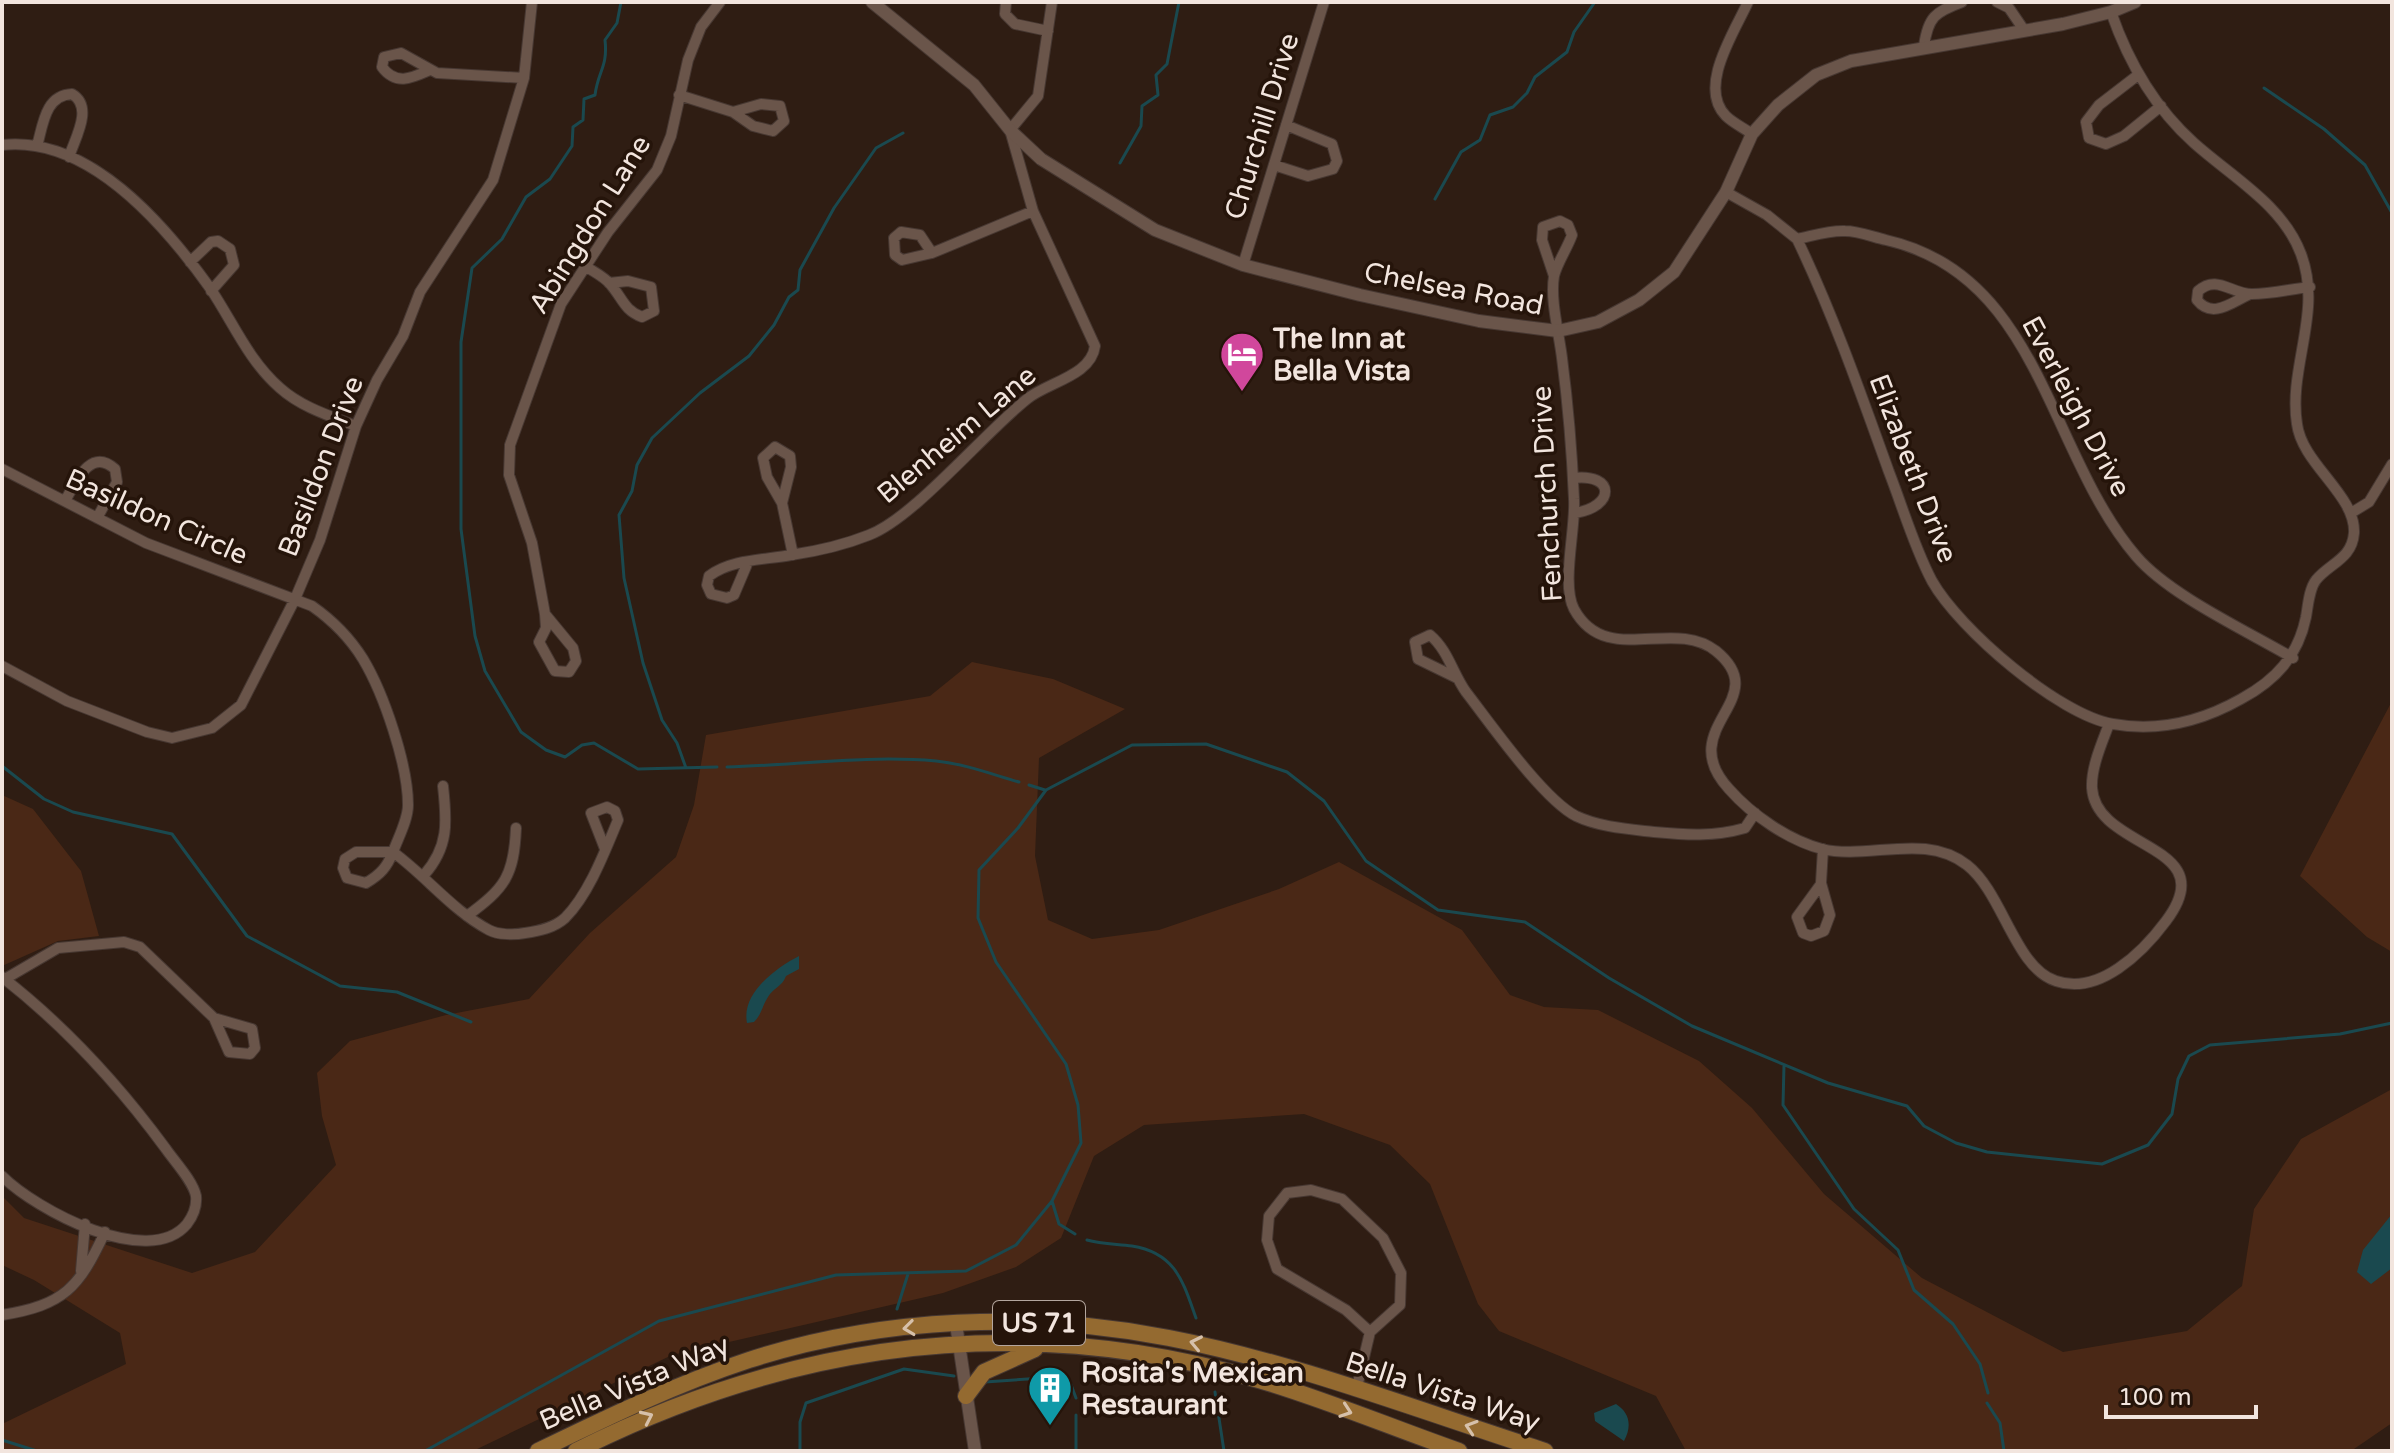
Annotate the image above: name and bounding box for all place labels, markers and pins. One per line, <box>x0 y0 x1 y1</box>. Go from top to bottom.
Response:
place label: The Inn at Bella Vista <box>1272 322 1411 388</box>
hotel icon: The Inn at Bella Vista <box>1218 330 1266 393</box>
place label: Rosita's Mexican Restaurant <box>1081 1356 1304 1422</box>
building icon: Rosita's Mexican Restaurant <box>1026 1364 1074 1427</box>

